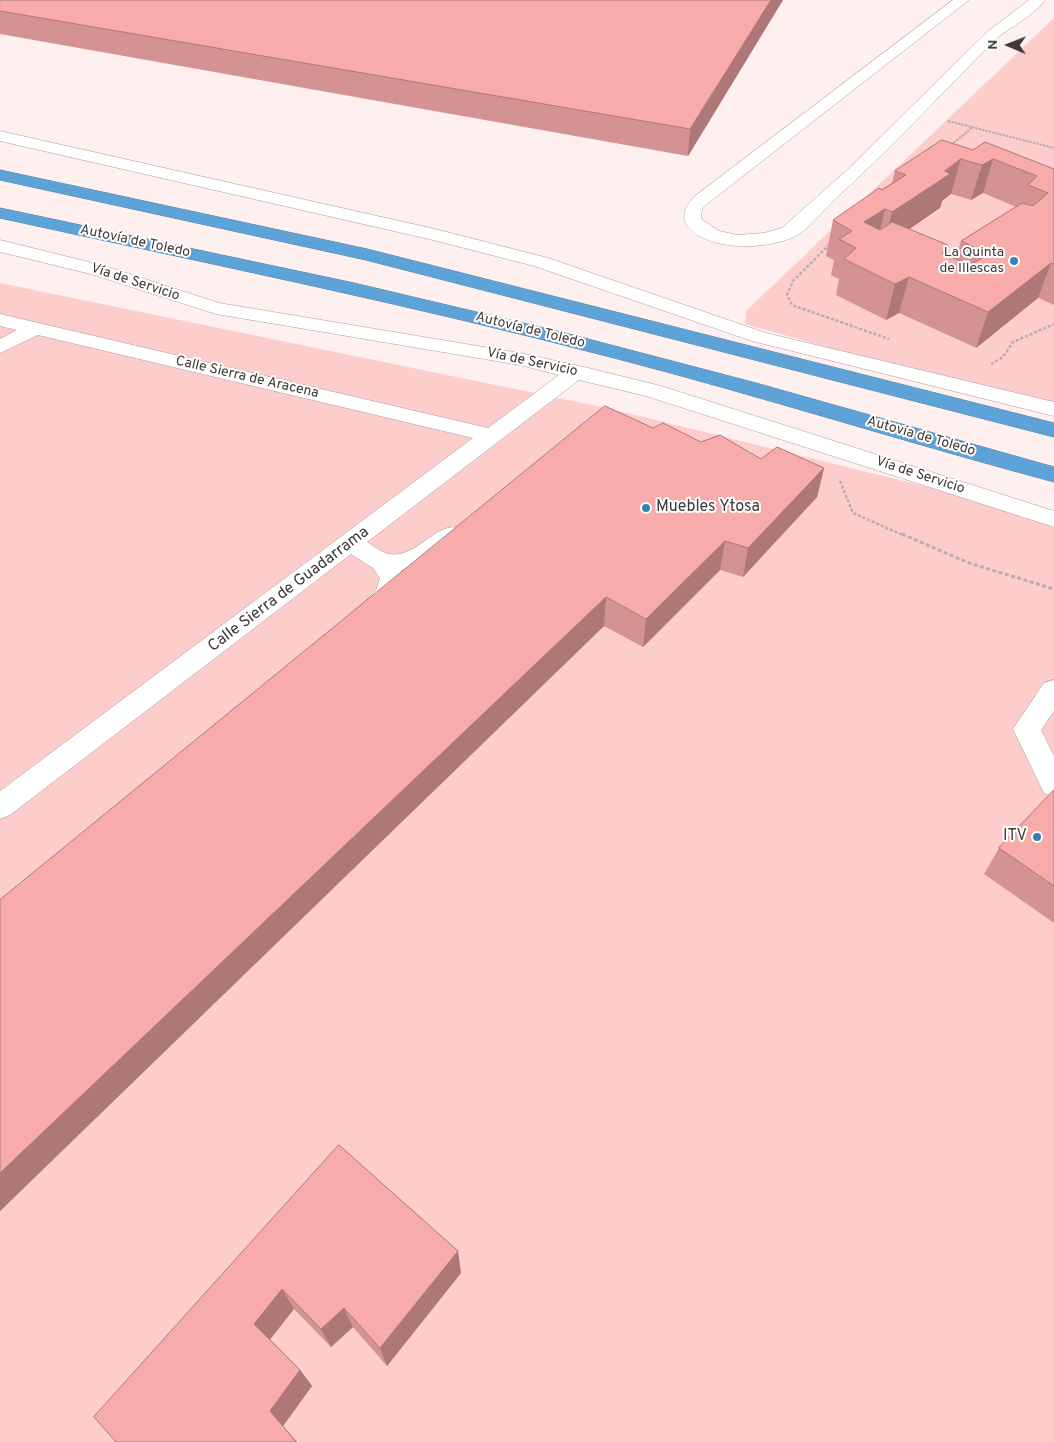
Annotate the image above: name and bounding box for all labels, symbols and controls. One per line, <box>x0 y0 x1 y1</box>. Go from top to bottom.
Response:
north arrow <box>984 20 1034 70</box>
text: N <box>985 40 1002 50</box>
street label: Autovía de Toledo <box>78 222 192 262</box>
place label: La Quinta de Illescas <box>939 245 1004 278</box>
marker: La Quinta de Illescas <box>1008 255 1020 267</box>
street label: Vía de Servicio <box>88 261 182 305</box>
street label: Autovía de Toledo <box>474 309 586 353</box>
street label: Vía de Servicio <box>485 345 579 381</box>
street label: Calle Sierra de Aracena <box>174 353 320 403</box>
street label: Autovía de Toledo <box>865 413 977 461</box>
street label: Vía de Servicio <box>873 454 967 498</box>
place label: Muebles Ytosa <box>656 498 760 518</box>
marker: Muebles Ytosa <box>640 502 652 514</box>
street label: Calle Sierra de Guadarrama <box>205 523 373 657</box>
place label: ITV <box>1003 827 1027 847</box>
marker: ITV <box>1031 831 1043 843</box>

